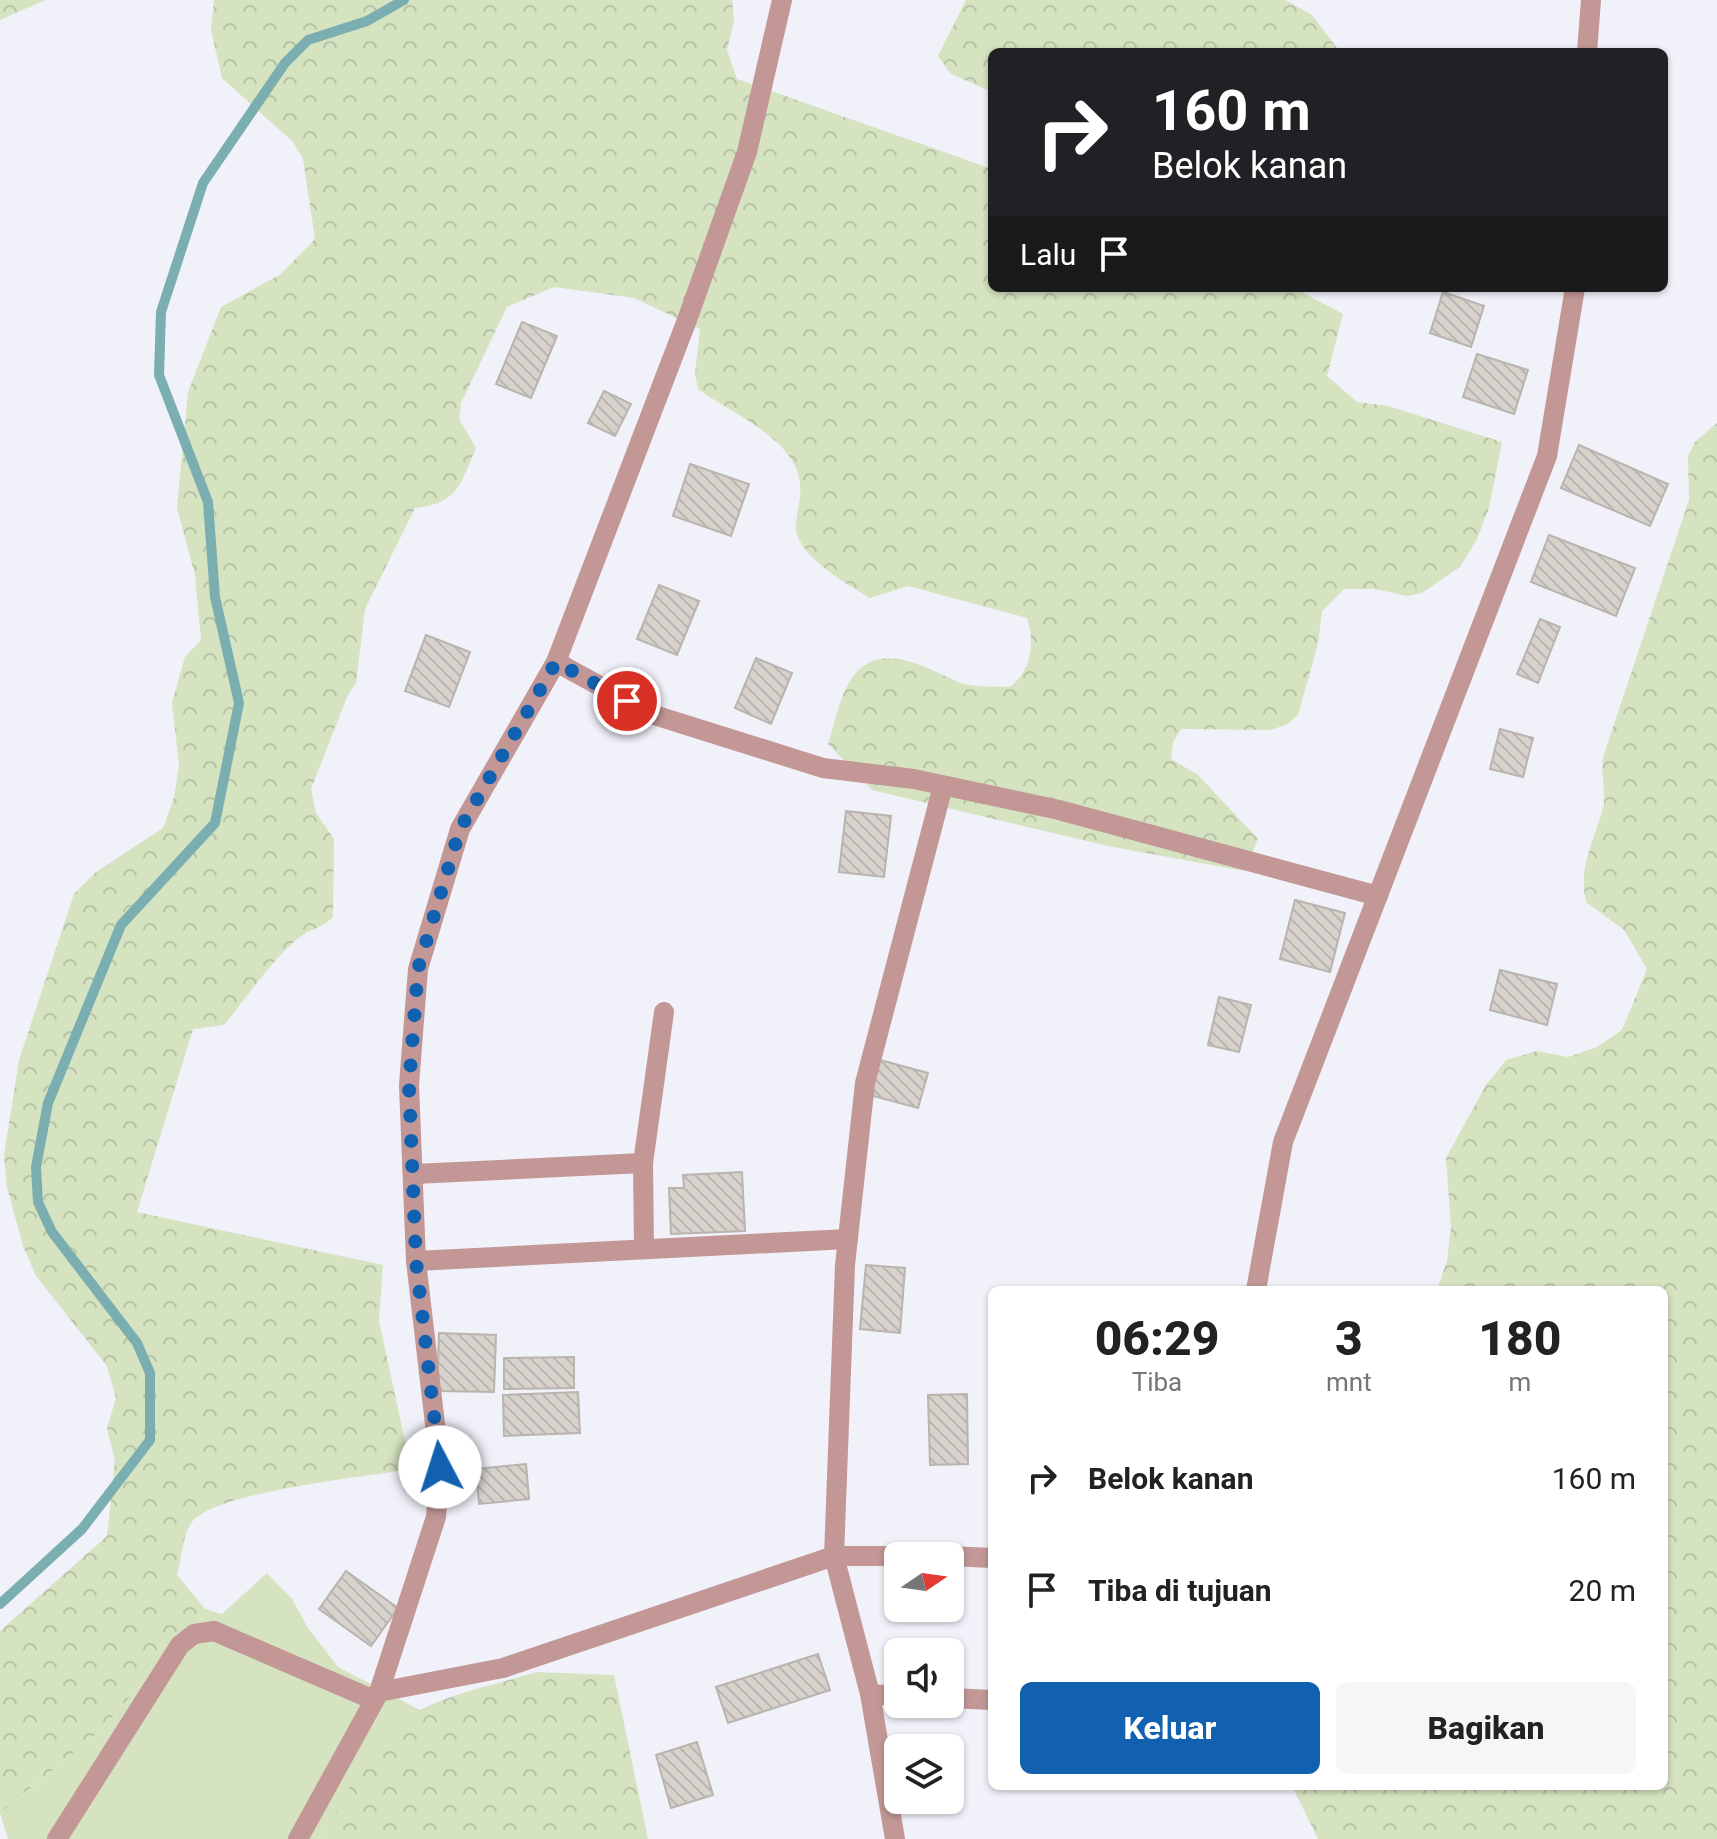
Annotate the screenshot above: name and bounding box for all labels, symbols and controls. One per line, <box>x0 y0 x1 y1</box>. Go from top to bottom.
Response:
text: 160 m <box>1152 78 1311 144</box>
icon: right <box>1020 80 1124 184</box>
text: Belok kanan <box>1152 145 1347 187</box>
icon: arrive <box>1092 232 1136 276</box>
text: Lalu <box>1020 237 1076 272</box>
pin <box>593 667 661 735</box>
icon: arrive <box>605 679 649 723</box>
text: 06:29 <box>1095 1310 1219 1367</box>
text: 3 <box>1335 1310 1363 1367</box>
text: 180 <box>1478 1310 1561 1367</box>
text: Tiba <box>1132 1367 1182 1397</box>
text: mnt <box>1326 1367 1372 1397</box>
text: m <box>1508 1367 1531 1397</box>
position arrow <box>398 1425 482 1509</box>
icon: right <box>1020 1456 1064 1500</box>
text: Belok kanan <box>1088 1461 1253 1496</box>
text: 160 m <box>1552 1461 1636 1496</box>
north arrow <box>884 1542 964 1622</box>
map controls <box>884 1542 964 1814</box>
icon: arrive <box>1020 1568 1064 1612</box>
text: Tiba di tujuan <box>1088 1573 1272 1608</box>
text: 20 m <box>1569 1573 1636 1608</box>
button: sound <box>884 1638 964 1718</box>
button: Keluar <box>1020 1682 1320 1774</box>
button: Bagikan <box>1336 1682 1636 1774</box>
button: layers <box>884 1734 964 1814</box>

